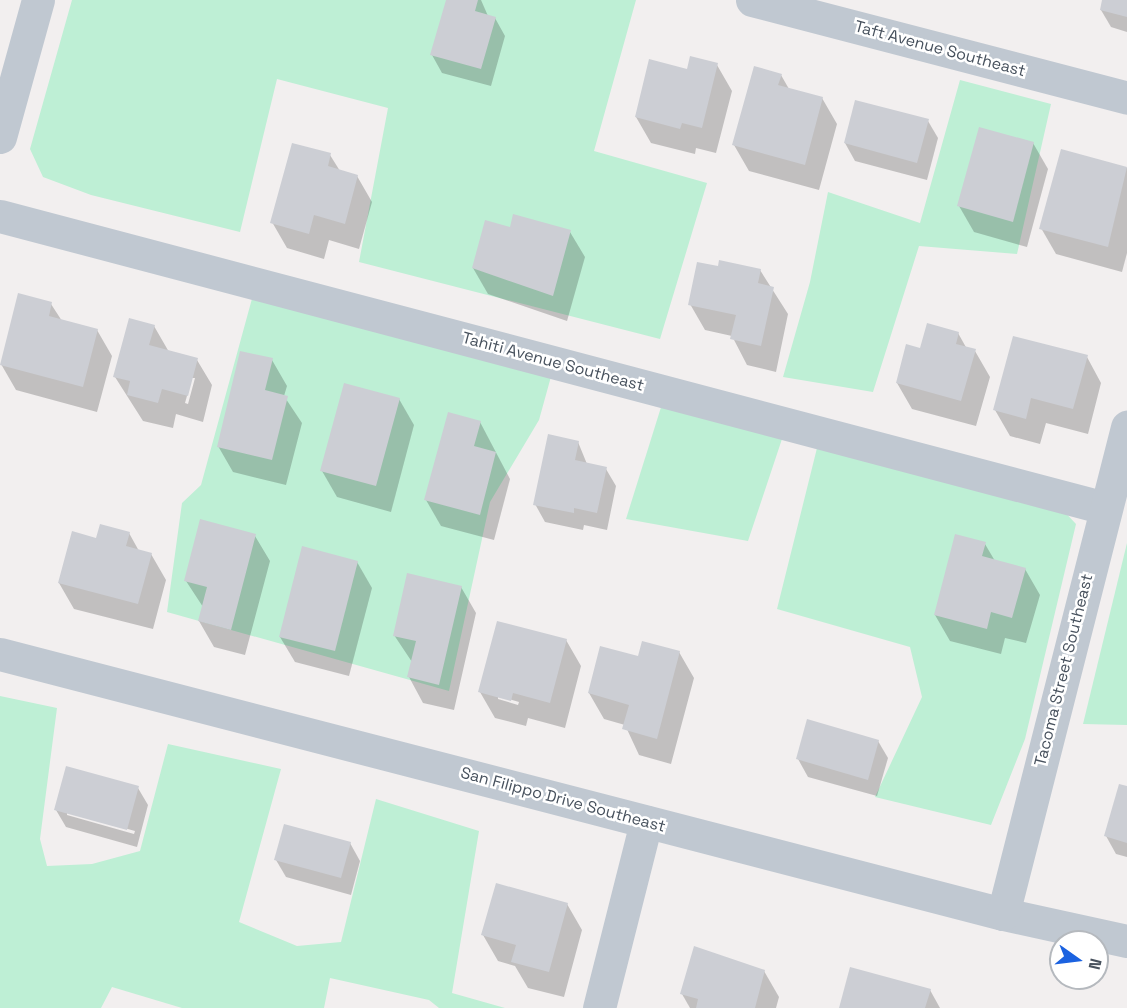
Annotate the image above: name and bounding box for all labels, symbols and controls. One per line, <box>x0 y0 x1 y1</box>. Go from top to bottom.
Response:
street label: Taft Avenue Southeast <box>852 17 1028 81</box>
street label: Tahiti Avenue Southeast <box>460 328 646 396</box>
street label: Tacoma Street Southeast <box>1031 572 1097 768</box>
street label: San Filippo Drive Southeast <box>458 763 668 837</box>
north arrow <box>1049 930 1109 990</box>
text: N <box>1084 956 1106 972</box>

